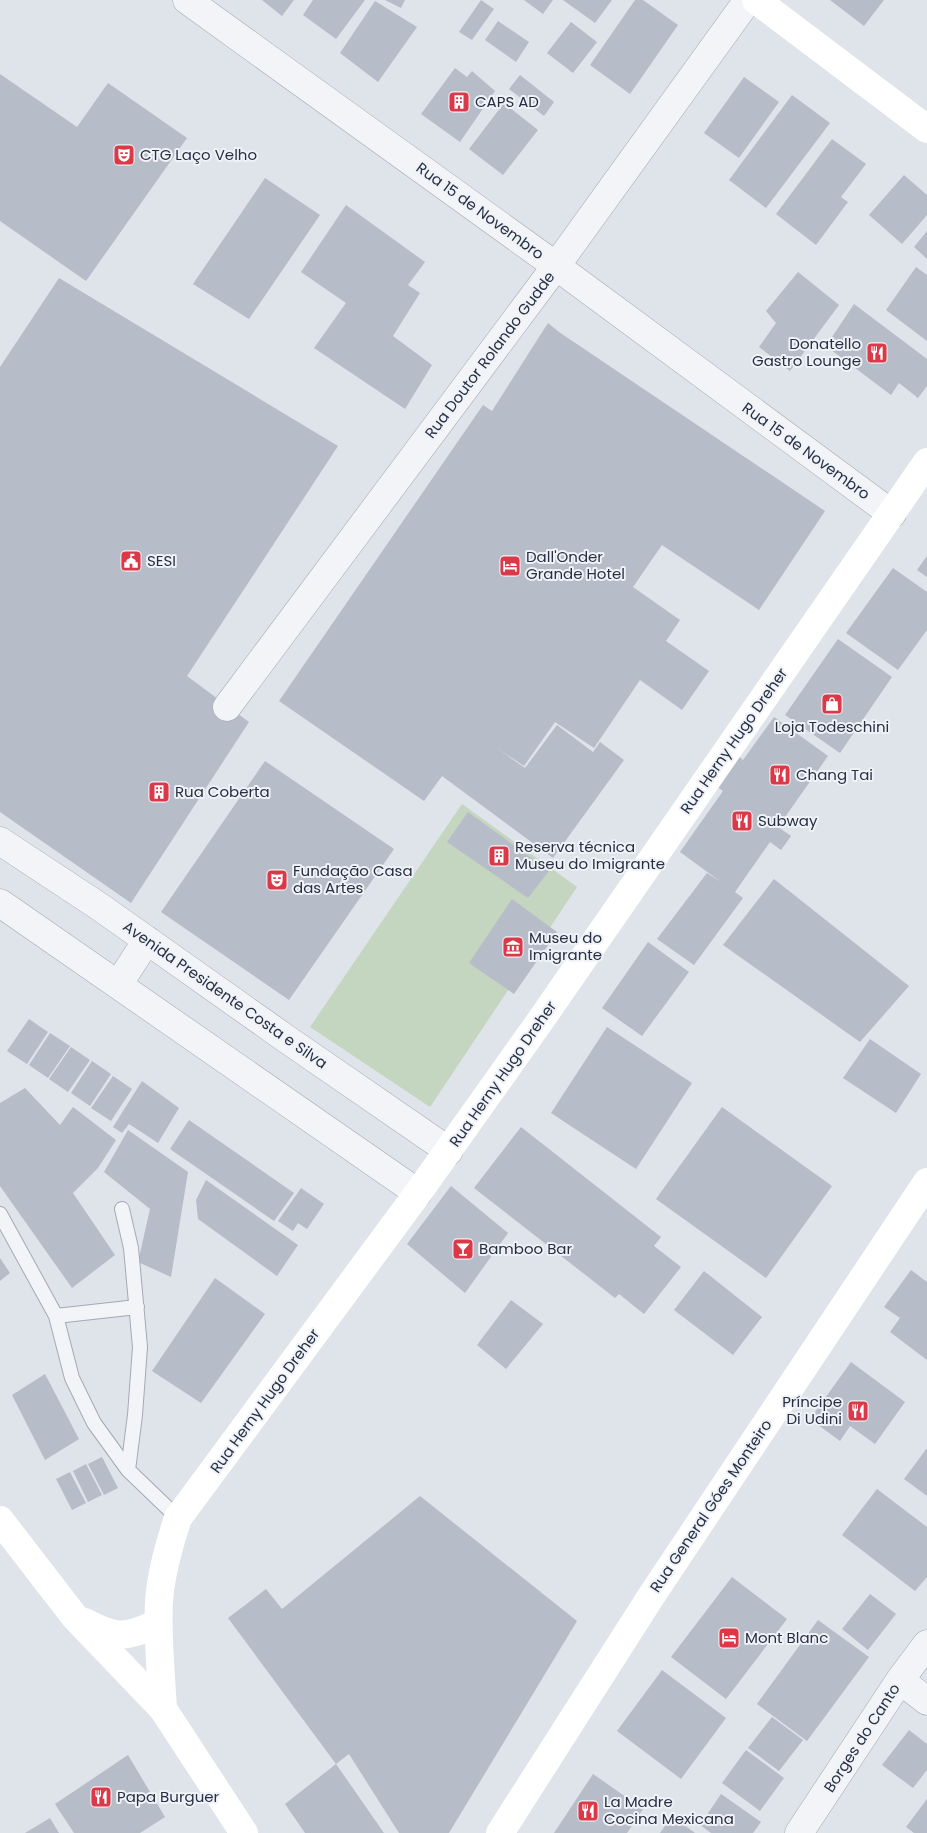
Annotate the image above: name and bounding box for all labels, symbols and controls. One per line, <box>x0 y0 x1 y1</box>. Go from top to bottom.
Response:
building icon: CAPS AD <box>447 90 471 114</box>
place label: CAPS AD <box>475 91 539 112</box>
theatre icon: CTG Laço Velho <box>112 143 136 167</box>
place label: CTG Laço Velho <box>140 144 257 165</box>
street label: Rua 15 de Novembro <box>412 157 548 264</box>
street label: Rua Doutor Rolando Gudde <box>420 267 559 443</box>
place label: Donatello Gastro Lounge <box>752 333 861 371</box>
restaurant icon: Donatello Gastro Lounge <box>865 341 889 365</box>
street label: Rua 15 de Novembro <box>738 397 874 504</box>
place label: Dall'Onder Grande Hotel <box>526 546 625 584</box>
public building icon: SESI <box>119 549 143 573</box>
place label: SESI <box>147 550 176 571</box>
hotel icon: Dall'Onder Grande Hotel <box>498 554 522 578</box>
street label: Rua Herny Hugo Dreher <box>675 663 792 818</box>
shop icon: Loja Todeschini <box>820 692 844 716</box>
place label: Loja Todeschini <box>775 716 889 737</box>
restaurant icon: Chang Tai <box>768 763 792 787</box>
place label: Chang Tai <box>796 764 873 785</box>
building icon: Rua Coberta <box>147 780 171 804</box>
place label: Rua Coberta <box>175 781 270 802</box>
restaurant icon: Subway <box>730 809 754 833</box>
place label: Subway <box>758 810 818 831</box>
place label: Reserva técnica Museu do Imigrante <box>515 836 665 874</box>
building icon: Reserva técnica Museu do Imigrante <box>487 844 511 868</box>
place label: Fundação Casa das Artes <box>293 860 413 898</box>
theatre icon: Fundação Casa das Artes <box>265 868 289 892</box>
street label: Avenida Presidente Costa e Silva <box>119 916 332 1073</box>
place label: Museu do Imigrante <box>529 927 602 965</box>
museum icon: Museu do Imigrante <box>501 935 525 959</box>
street label: Rua Herny Hugo Dreher <box>444 996 561 1151</box>
bar icon: Bamboo Bar <box>451 1237 475 1261</box>
place label: Bamboo Bar <box>479 1238 572 1259</box>
street label: Rua Herny Hugo Dreher <box>205 1324 324 1477</box>
place label: Príncipe Di Udini <box>782 1391 842 1429</box>
restaurant icon: Príncipe Di Udini <box>846 1399 870 1423</box>
street label: Rua General Góes Monteiro <box>645 1415 776 1596</box>
hotel icon: Mont Blanc <box>717 1626 741 1650</box>
place label: Mont Blanc <box>745 1627 828 1648</box>
street label: Borges do Canto <box>819 1679 905 1796</box>
restaurant icon: Papa Burguer <box>89 1785 113 1809</box>
place label: Papa Burguer <box>117 1786 220 1807</box>
place label: La Madre Cocina Mexicana <box>604 1791 734 1829</box>
restaurant icon: La Madre Cocina Mexicana <box>576 1799 600 1823</box>

